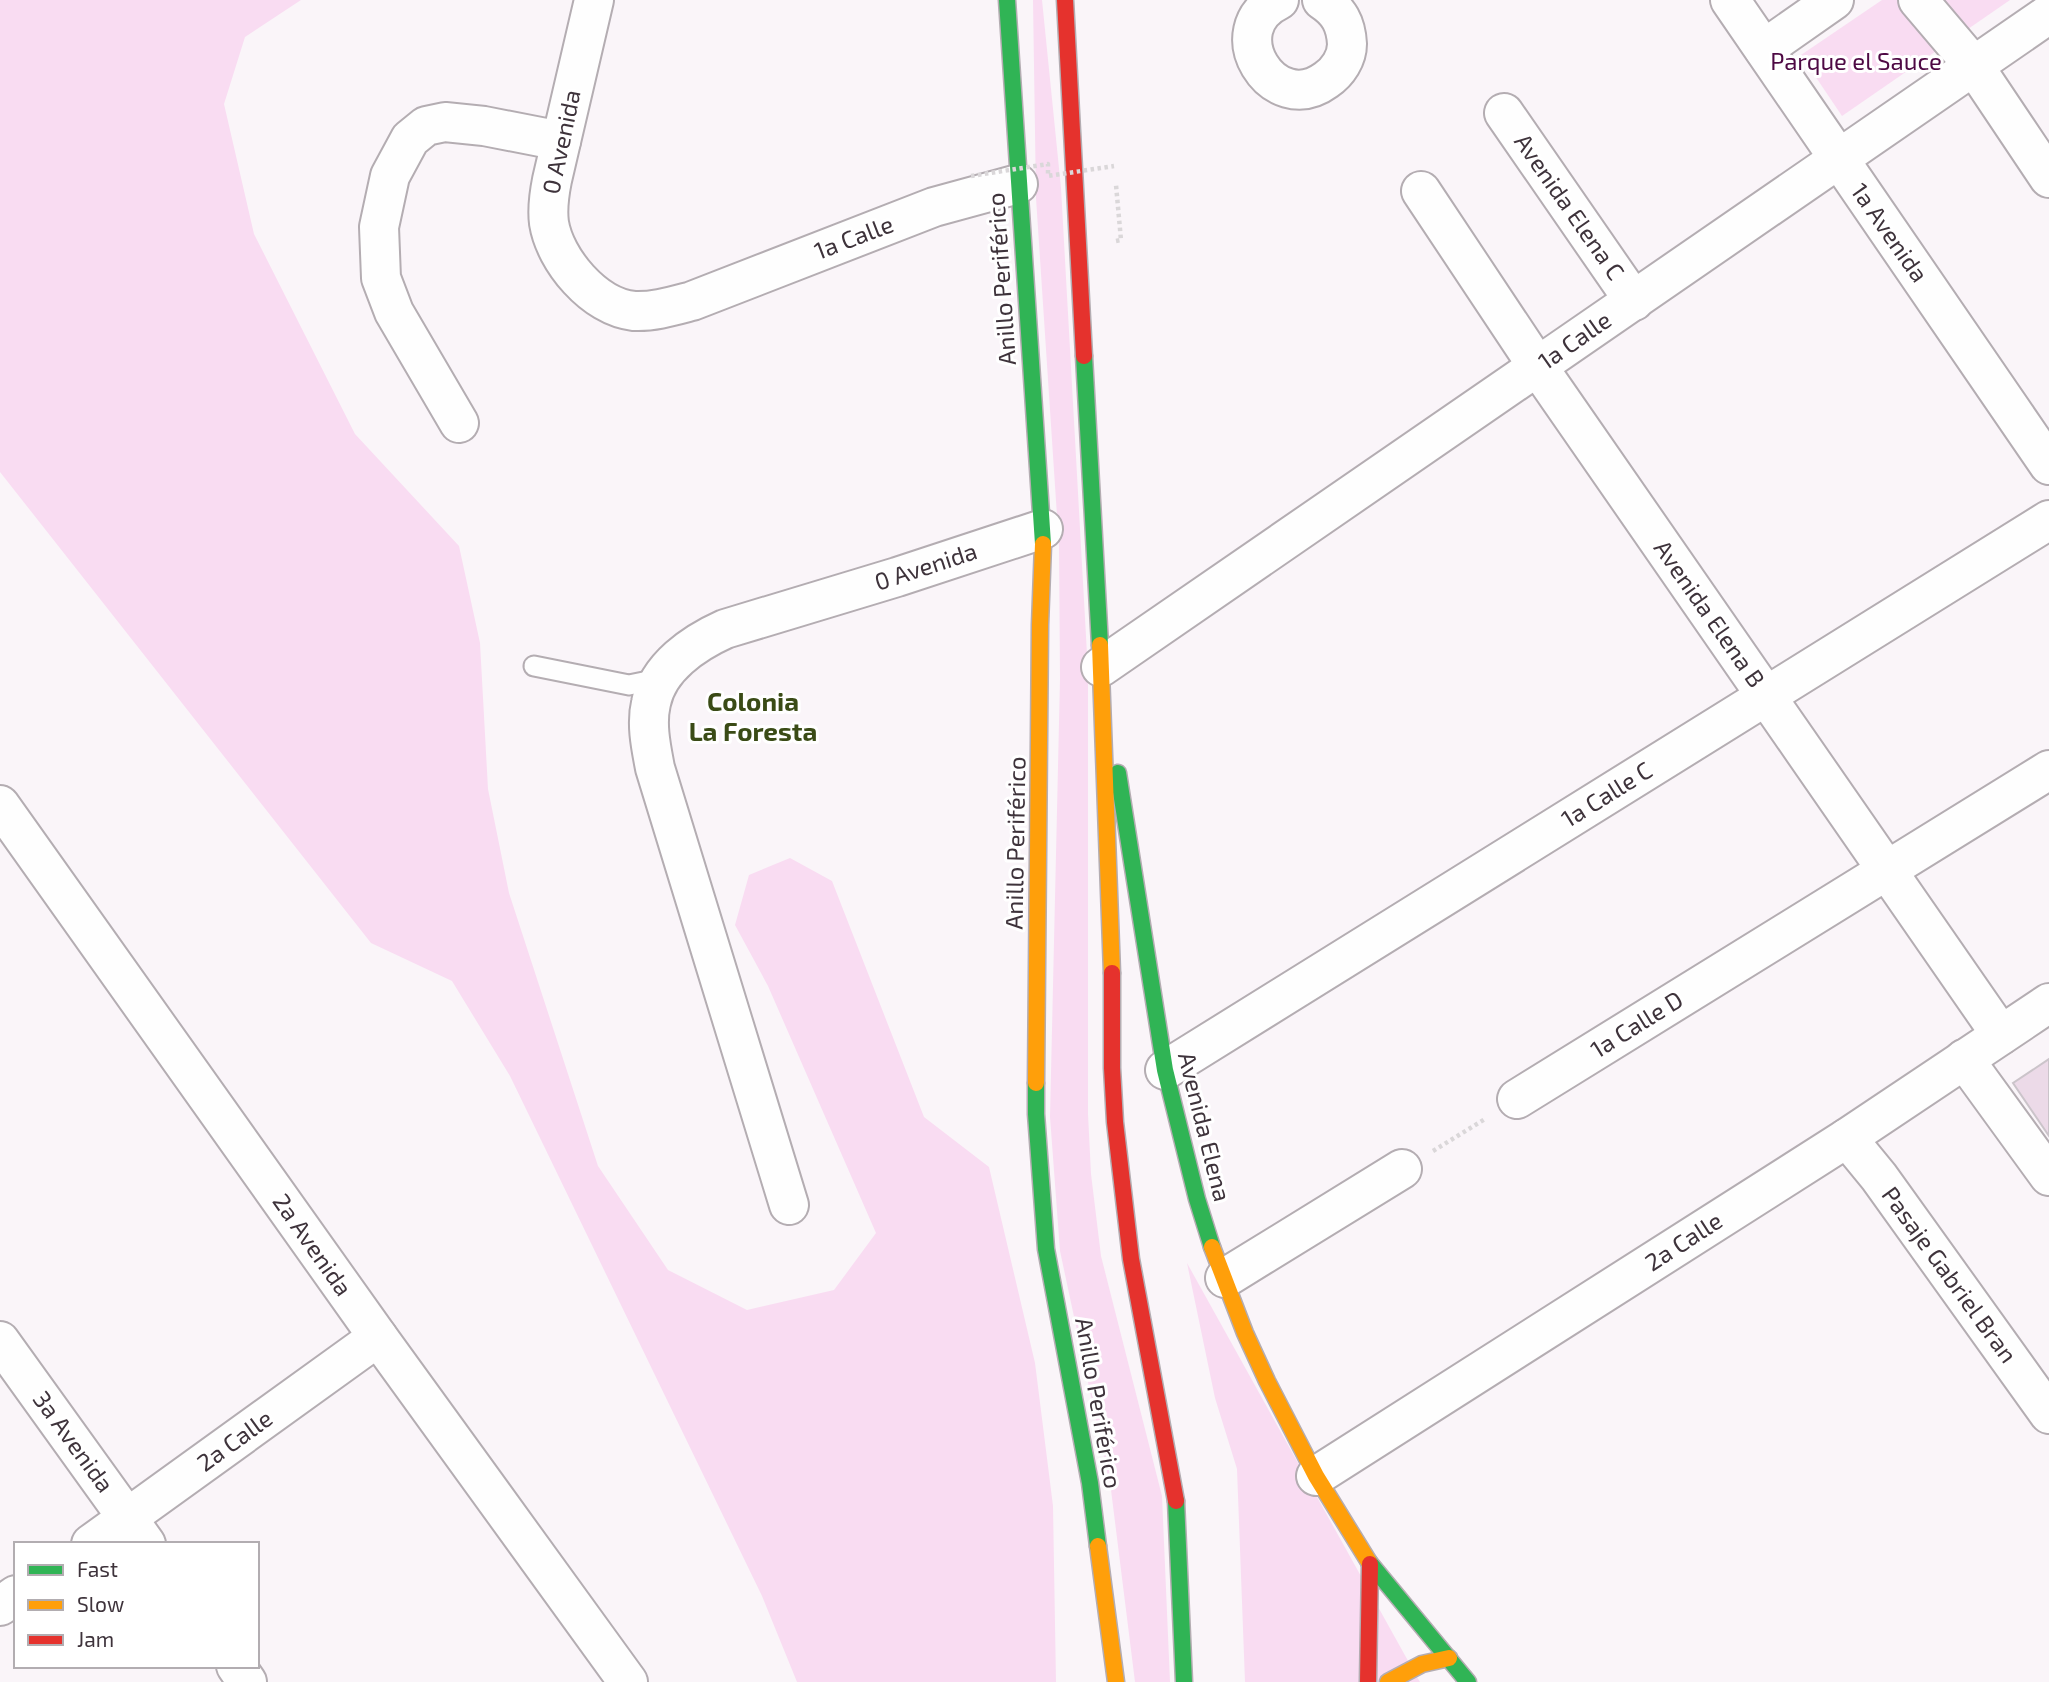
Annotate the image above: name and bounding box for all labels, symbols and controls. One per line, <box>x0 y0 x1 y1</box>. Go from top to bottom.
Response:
park label: Parque el Sauce <box>1770 46 1942 75</box>
street label: 0 Avenida <box>535 87 586 197</box>
street label: Avenida Elena C <box>1509 127 1631 285</box>
street label: 1a Avenida <box>1846 177 1935 287</box>
street label: Anillo Periférico <box>980 192 1021 366</box>
street label: 1a Calle <box>810 208 897 265</box>
street label: 1a Calle <box>1532 304 1616 375</box>
street label: Avenida Elena B <box>1649 534 1772 692</box>
street label: 0 Avenida <box>871 535 980 596</box>
district label: Colonia La Foresta <box>689 685 817 746</box>
street label: 1a Calle C <box>1556 755 1657 833</box>
street label: Anillo Periférico <box>998 756 1031 930</box>
street label: 1a Calle D <box>1585 984 1688 1063</box>
street label: Avenida Elena <box>1173 1049 1238 1204</box>
street label: Pasaje Gabriel Bran <box>1877 1180 2024 1368</box>
street label: 2a Avenida <box>267 1187 359 1301</box>
street label: 2a Calle <box>1639 1205 1727 1276</box>
street label: Anillo Periférico <box>1070 1315 1129 1491</box>
street label: 3a Avenida <box>28 1385 121 1497</box>
street label: 2a Calle <box>191 1403 277 1477</box>
legend <box>14 1542 259 1668</box>
text: Fast <box>77 1556 118 1581</box>
text: Slow <box>77 1591 124 1616</box>
text: Jam <box>77 1626 114 1651</box>

